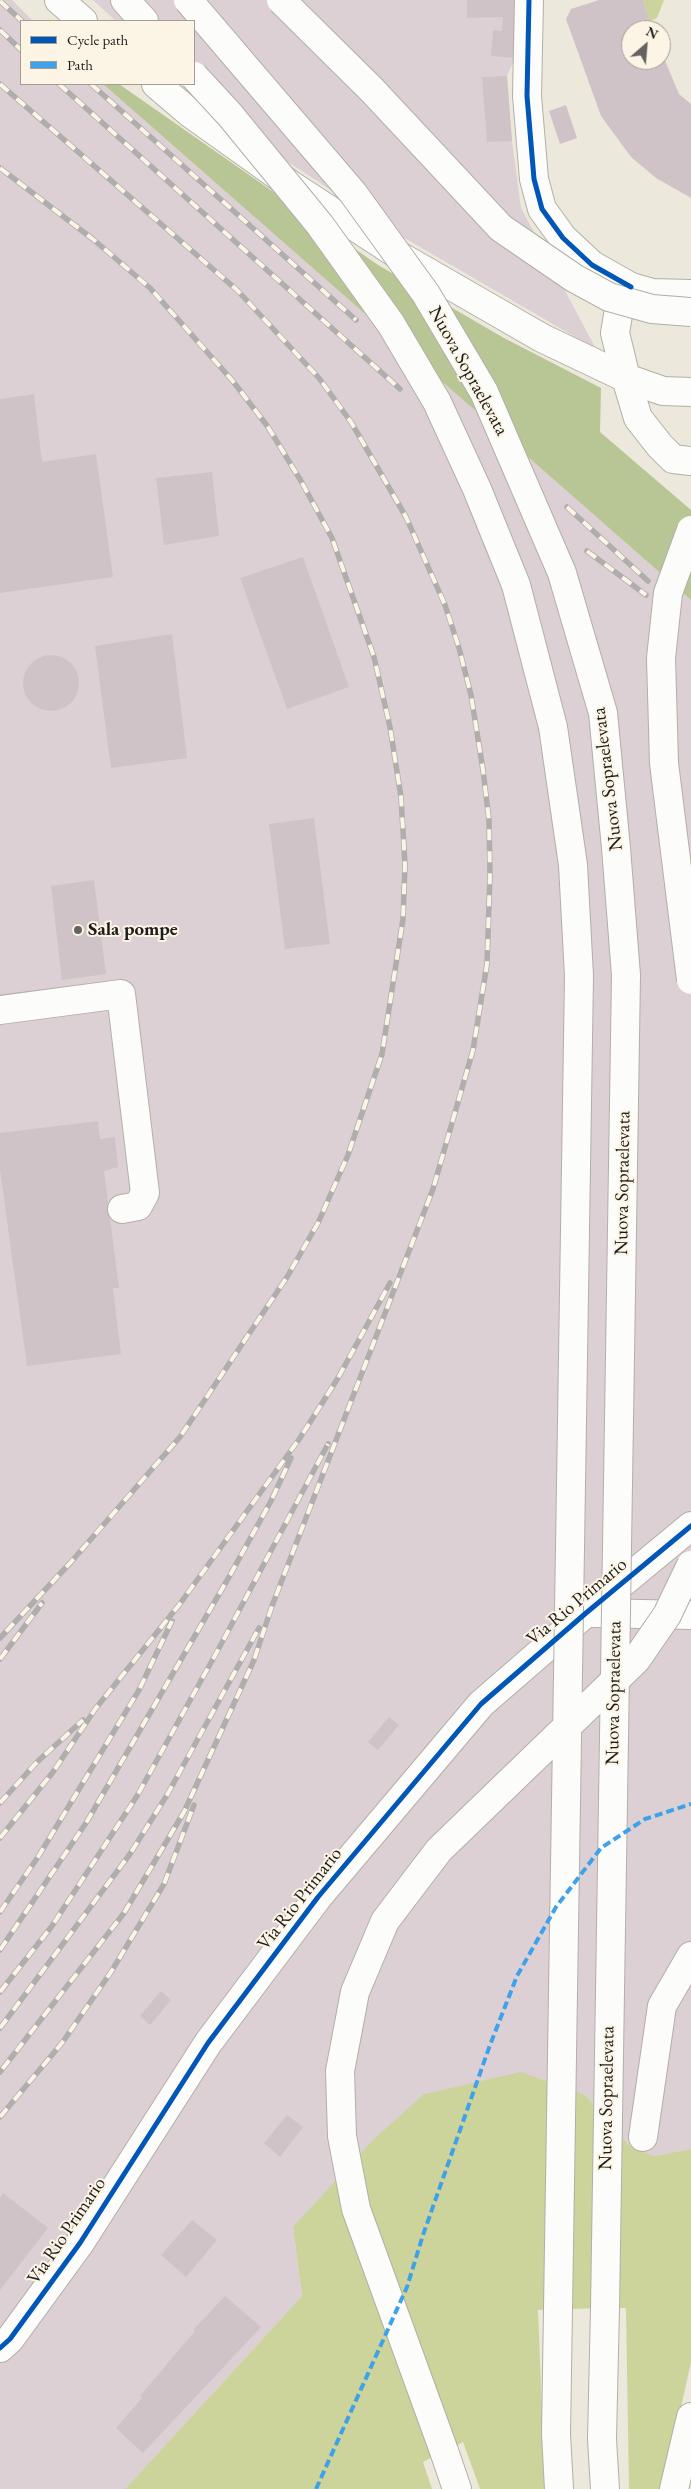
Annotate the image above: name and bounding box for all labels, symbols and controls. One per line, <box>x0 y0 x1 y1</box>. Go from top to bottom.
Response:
legend <box>20 20 195 85</box>
north arrow <box>621 20 671 70</box>
text: N <box>643 22 661 43</box>
text: Cycle path <box>67 30 128 49</box>
text: Path <box>67 55 93 74</box>
street label: Nuova Sopraelevata <box>423 302 513 440</box>
street label: Nuova Sopraelevata <box>588 706 628 852</box>
place label: Sala pompe <box>88 919 178 941</box>
marker: Sala pompe <box>72 924 84 936</box>
street label: Nuova Sopraelevata <box>610 1111 636 1255</box>
street label: Via Rio Primario <box>522 1553 632 1651</box>
street label: Nuova Sopraelevata <box>601 1621 627 1765</box>
street label: Via Rio Primario <box>253 1843 347 1955</box>
street label: Nuova Sopraelevata <box>594 2026 620 2170</box>
street label: Via Rio Primario <box>23 2173 111 2289</box>

